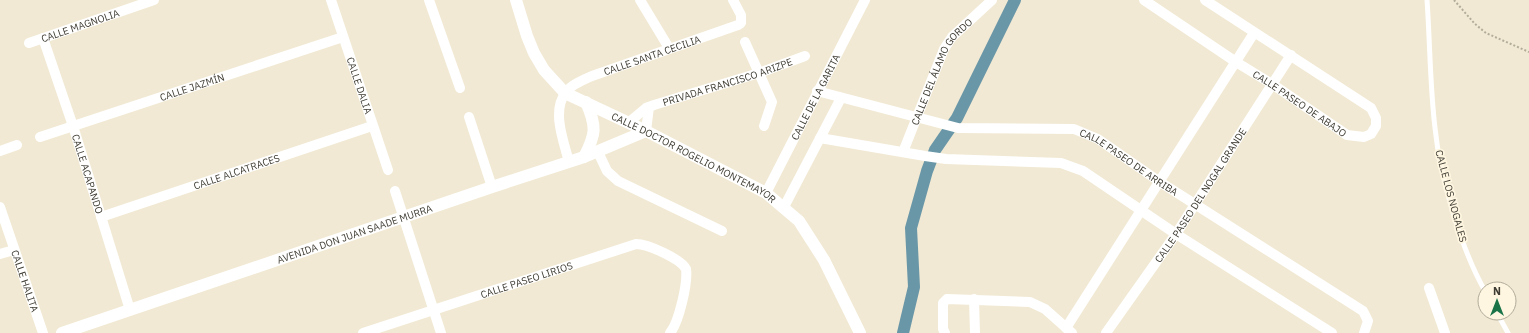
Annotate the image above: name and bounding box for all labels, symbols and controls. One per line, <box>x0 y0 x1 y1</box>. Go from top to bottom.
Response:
street label: CALLE MAGNOLIA <box>39 6 121 45</box>
street label: CALLE DEL ÁLAMO GORDO <box>908 15 975 127</box>
street label: CALLE SANTA CECILIA <box>602 32 703 78</box>
street label: CALLE DE LA GARITA <box>788 51 843 142</box>
street label: CALLE DALIA <box>344 55 375 116</box>
street label: PRIVADA FRANCISCO ARIZPE <box>661 55 794 109</box>
street label: CALLE PASEO DE ABAJO <box>1250 67 1349 139</box>
street label: CALLE JAZMÍN <box>158 70 226 104</box>
street label: CALLE DOCTOR ROGELIO MONTEMAYOR <box>609 109 779 205</box>
street label: CALLE PASEO DEL NOGAL GRANDE <box>1151 125 1249 265</box>
street label: CALLE PASEO DE ARRIBA <box>1078 126 1181 199</box>
street label: CALLE ACAPANDO <box>69 132 106 215</box>
street label: CALLE LOS NOGALES <box>1432 148 1470 244</box>
street label: CALLE ALCATRACES <box>192 151 282 192</box>
street label: AVENIDA DON JUAN SAADE MURRA <box>275 201 434 266</box>
street label: CALLE HALITA <box>9 248 42 314</box>
street label: CALLE PASEO LIRIOS <box>479 259 575 301</box>
north arrow <box>1477 281 1517 321</box>
text: N <box>1493 284 1501 298</box>

